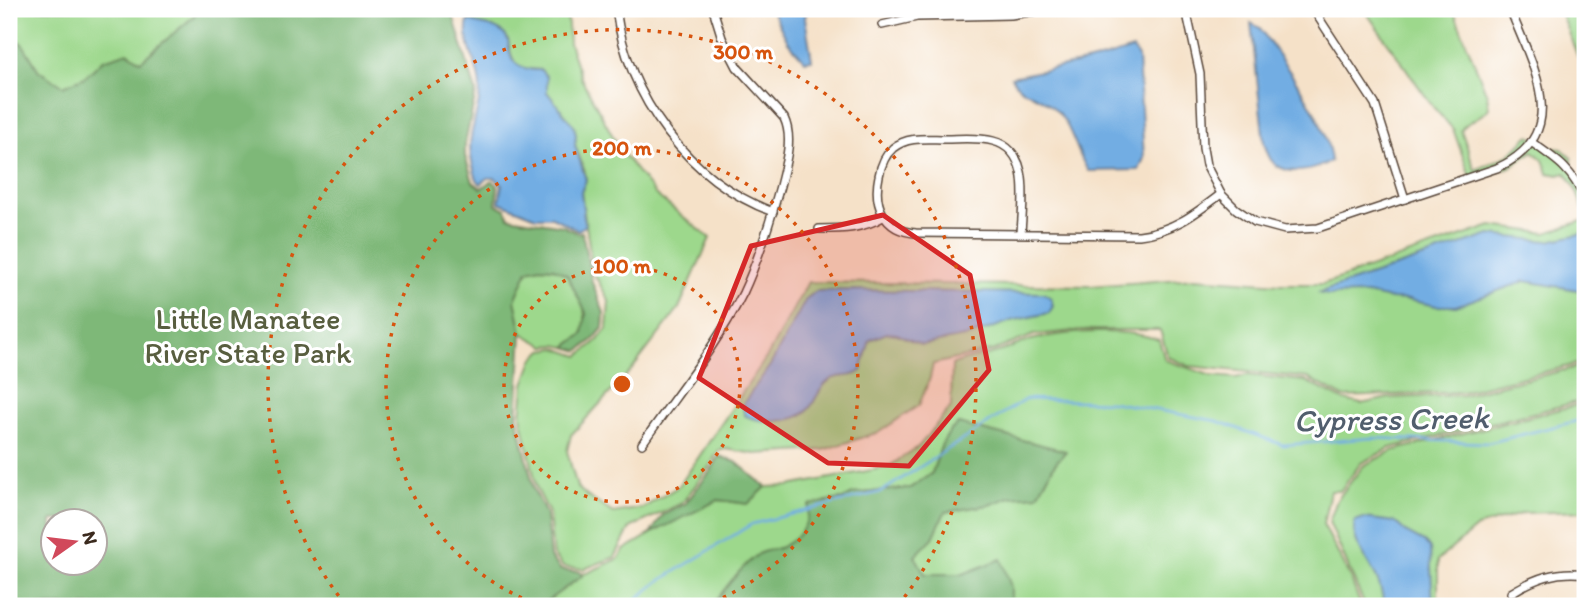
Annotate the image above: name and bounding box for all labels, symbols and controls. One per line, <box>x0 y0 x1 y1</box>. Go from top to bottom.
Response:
text: 300 m <box>713 39 773 64</box>
text: 200 m <box>592 135 652 160</box>
text: 100 m <box>593 253 651 278</box>
park label: Little Manatee River State Park <box>144 300 352 371</box>
centre of rings <box>610 372 634 396</box>
water label: Cypress Creek <box>1293 398 1490 440</box>
north arrow <box>38 506 108 576</box>
text: N <box>77 529 103 547</box>

